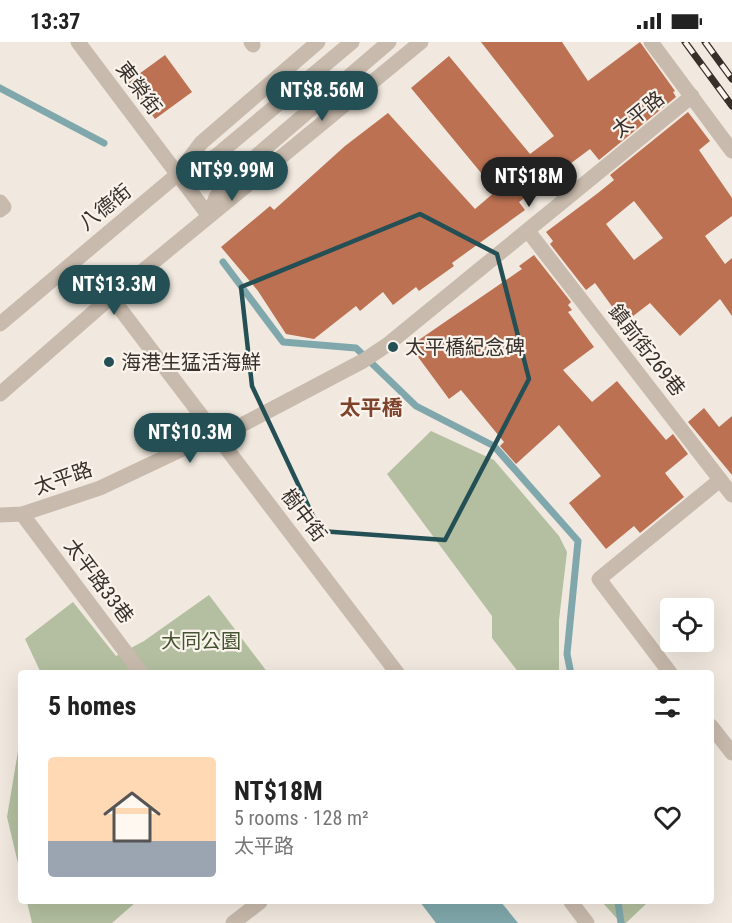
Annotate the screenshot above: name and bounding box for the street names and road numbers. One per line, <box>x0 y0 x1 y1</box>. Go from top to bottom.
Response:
street label: 東榮街 <box>111 57 167 119</box>
street label: 太平路 <box>607 86 669 142</box>
street label: 八德街 <box>74 179 136 235</box>
street label: 鎮前街269巷 <box>604 299 690 401</box>
street label: 太平路 <box>31 457 95 499</box>
street label: 樹中街 <box>276 484 332 546</box>
street label: 太平路33巷 <box>59 534 139 628</box>

